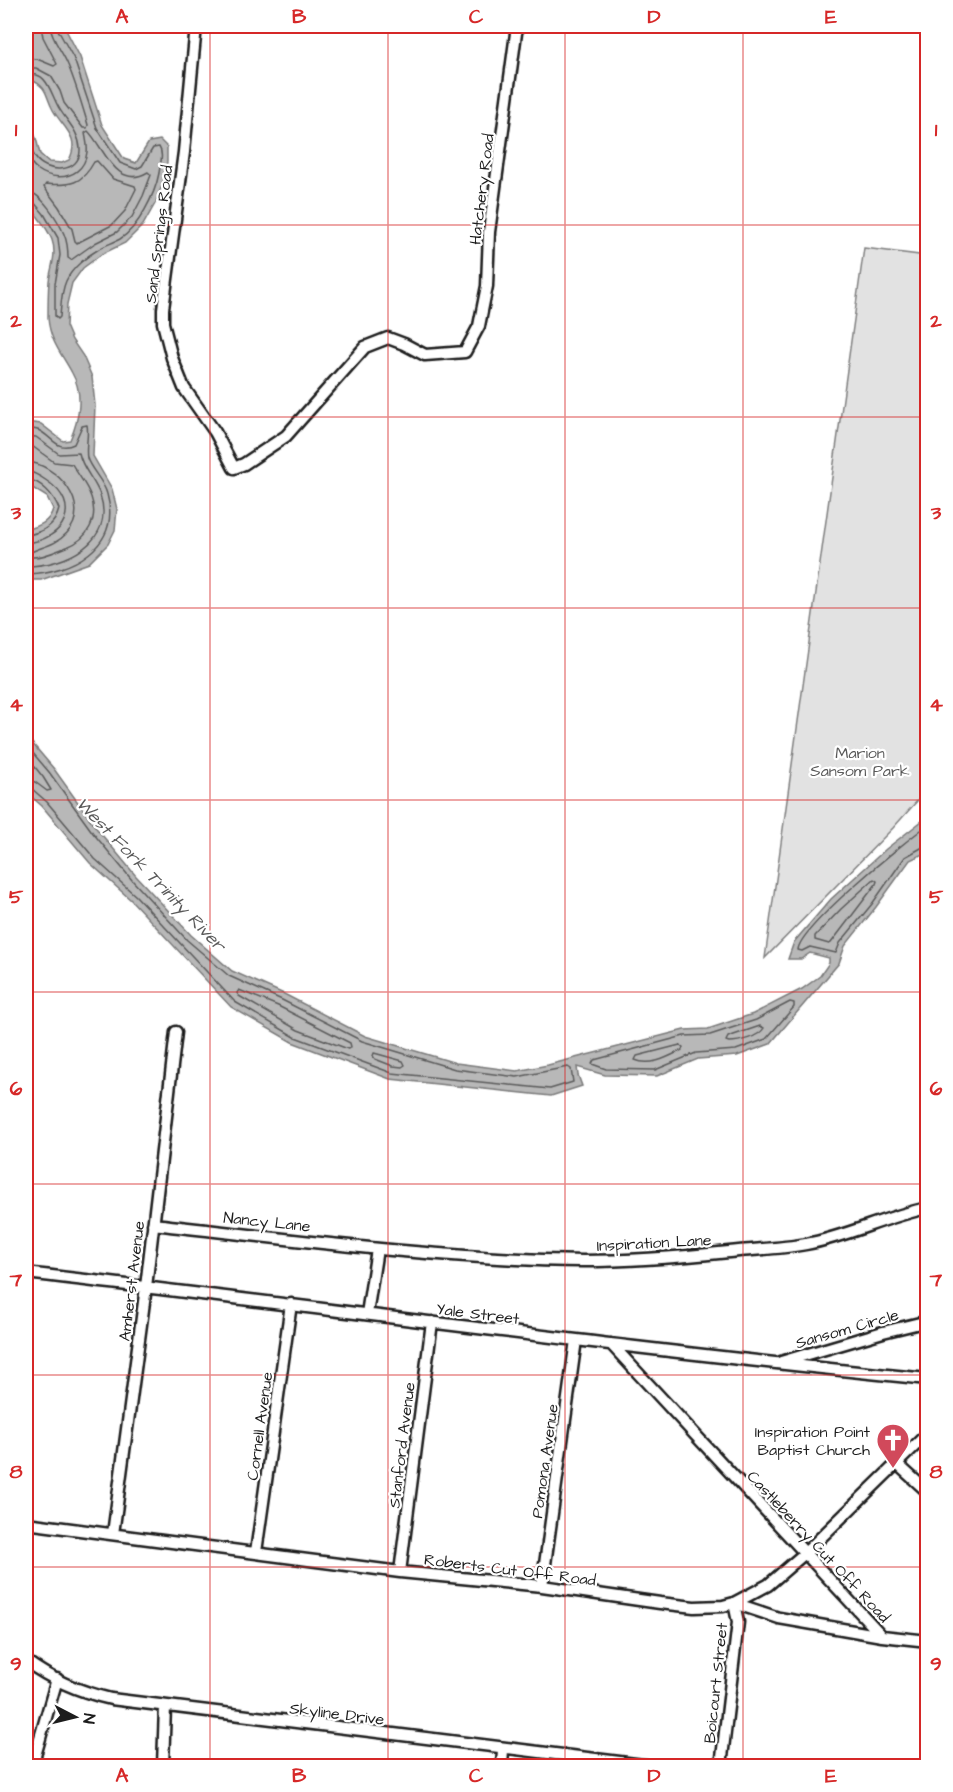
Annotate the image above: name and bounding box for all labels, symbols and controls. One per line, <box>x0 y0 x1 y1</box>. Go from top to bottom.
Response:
text: A <box>116 3 129 31</box>
text: B <box>292 3 307 31</box>
text: C <box>469 3 484 31</box>
text: D <box>648 3 661 31</box>
text: E <box>825 3 837 31</box>
text: 1 <box>15 116 18 144</box>
text: 1 <box>935 116 938 144</box>
street label: Hatchery Road <box>464 132 501 246</box>
street label: Sand Springs Road <box>140 164 179 305</box>
text: 2 <box>9 307 22 335</box>
text: 2 <box>929 307 942 335</box>
text: 3 <box>10 499 22 527</box>
text: 3 <box>930 499 942 527</box>
text: 4 <box>9 691 23 719</box>
text: 4 <box>929 691 943 719</box>
park label: Marion Sansom Park <box>810 742 910 782</box>
water label: West Fork Trinity River <box>70 792 232 959</box>
text: 5 <box>9 883 24 911</box>
text: 5 <box>929 883 944 911</box>
text: 6 <box>10 1075 23 1103</box>
text: 6 <box>930 1075 943 1103</box>
street label: Nancy Lane <box>222 1206 312 1239</box>
street label: Amherst Avenue <box>114 1219 150 1343</box>
street label: Inspiration Lane <box>596 1229 712 1257</box>
text: 7 <box>9 1266 23 1294</box>
text: 7 <box>929 1266 943 1294</box>
street label: Yale Street <box>435 1298 521 1330</box>
street label: Sansom Circle <box>793 1304 902 1354</box>
street label: Cornell Avenue <box>241 1370 279 1482</box>
street label: Stanford Avenue <box>383 1381 421 1509</box>
street label: Pomona Avenue <box>526 1402 564 1520</box>
place label: Inspiration Point Baptist Church <box>755 1421 871 1461</box>
church icon: Inspiration Point Baptist Church <box>875 1422 911 1469</box>
text: 8 <box>10 1458 23 1486</box>
text: 8 <box>930 1458 943 1486</box>
street label: Castleberry Cut Off Road <box>741 1466 895 1628</box>
street label: Roberts Cut Off Road <box>423 1549 597 1591</box>
street label: Boicourt Street <box>699 1621 733 1744</box>
text: 9 <box>10 1650 22 1678</box>
text: 9 <box>930 1650 942 1678</box>
north arrow <box>45 1687 105 1747</box>
street label: Skyline Drive <box>288 1697 386 1732</box>
text: N <box>77 1712 100 1725</box>
text: A <box>116 1762 129 1790</box>
text: B <box>292 1762 307 1790</box>
text: C <box>469 1762 484 1790</box>
text: D <box>648 1762 661 1790</box>
text: E <box>825 1762 837 1790</box>

